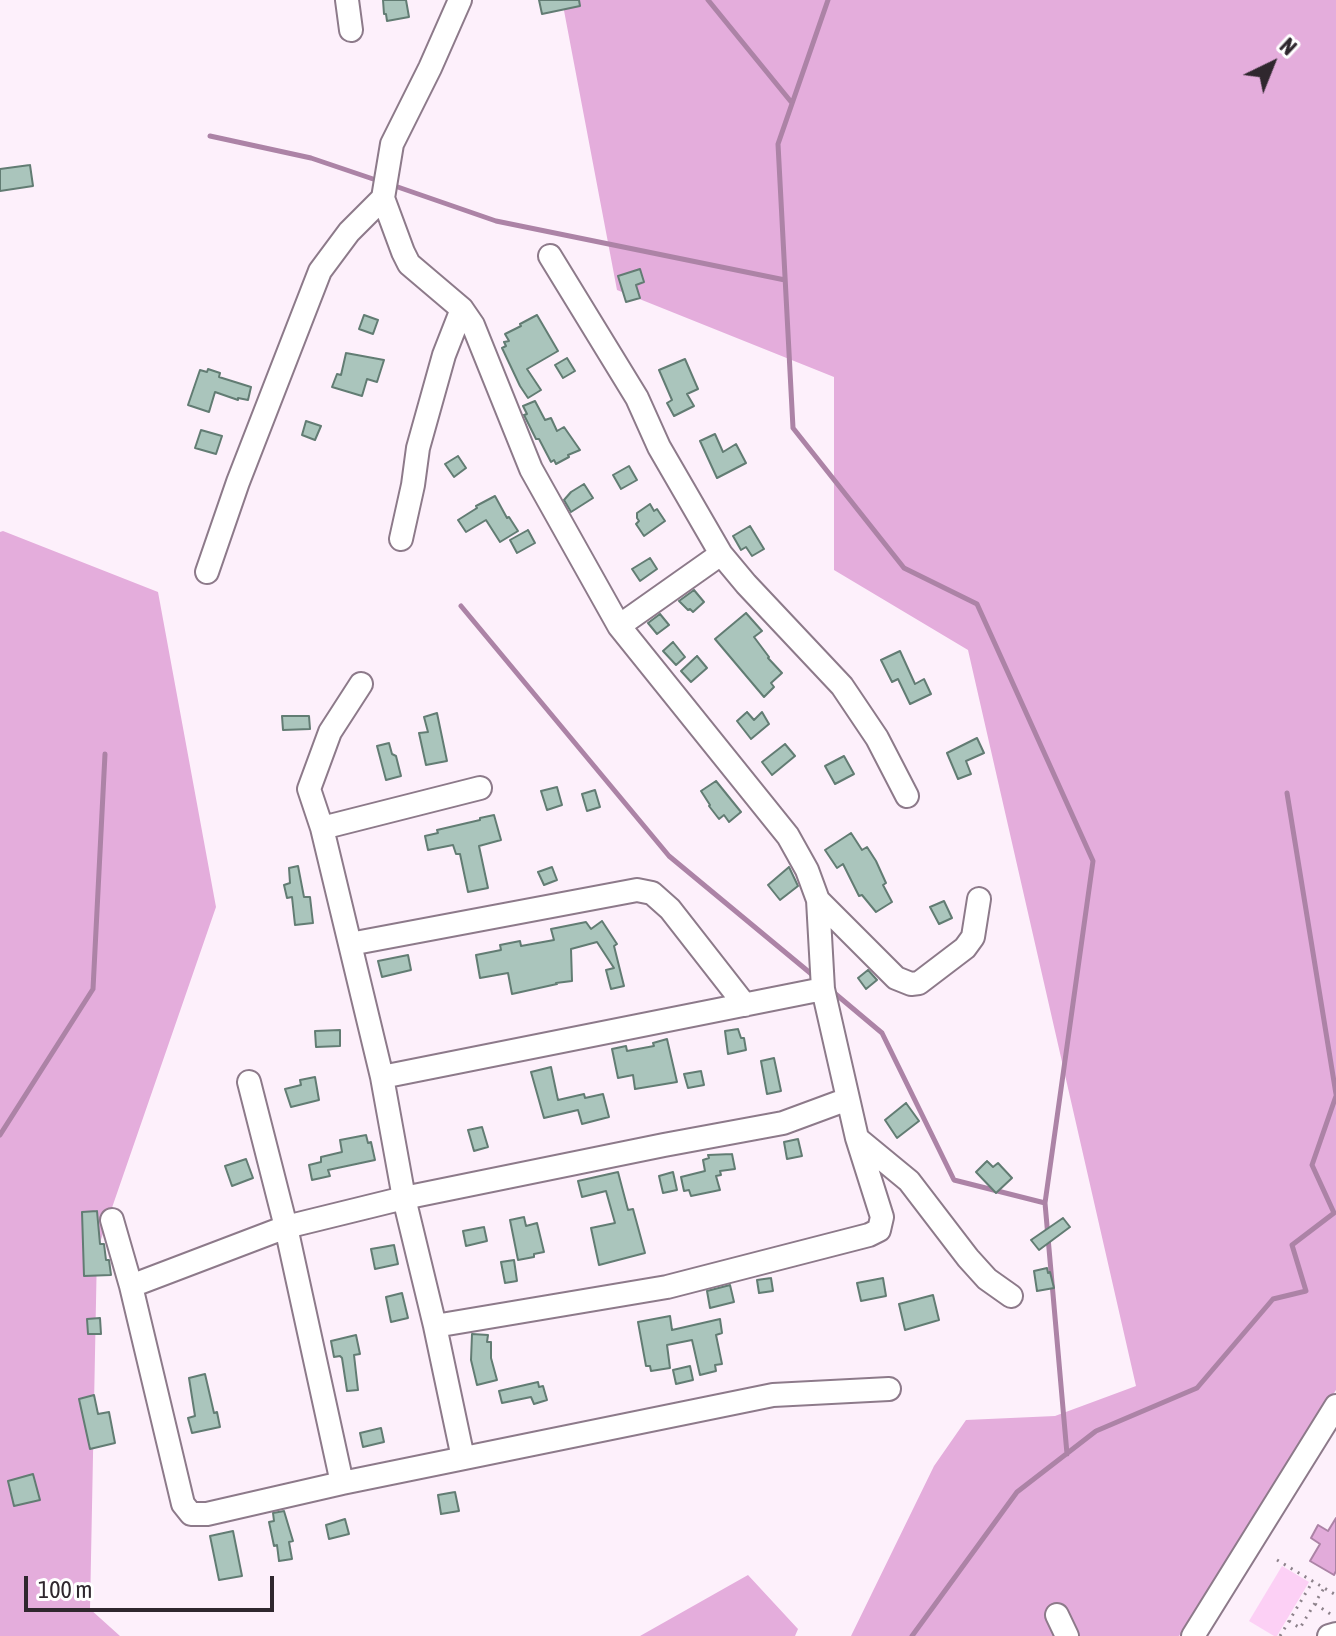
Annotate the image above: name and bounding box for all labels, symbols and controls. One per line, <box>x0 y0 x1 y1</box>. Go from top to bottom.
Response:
north arrow <box>1232 24 1312 104</box>
text: N <box>1275 33 1302 60</box>
scale bar <box>28 1560 278 1610</box>
text: 100 m <box>38 1576 92 1603</box>

